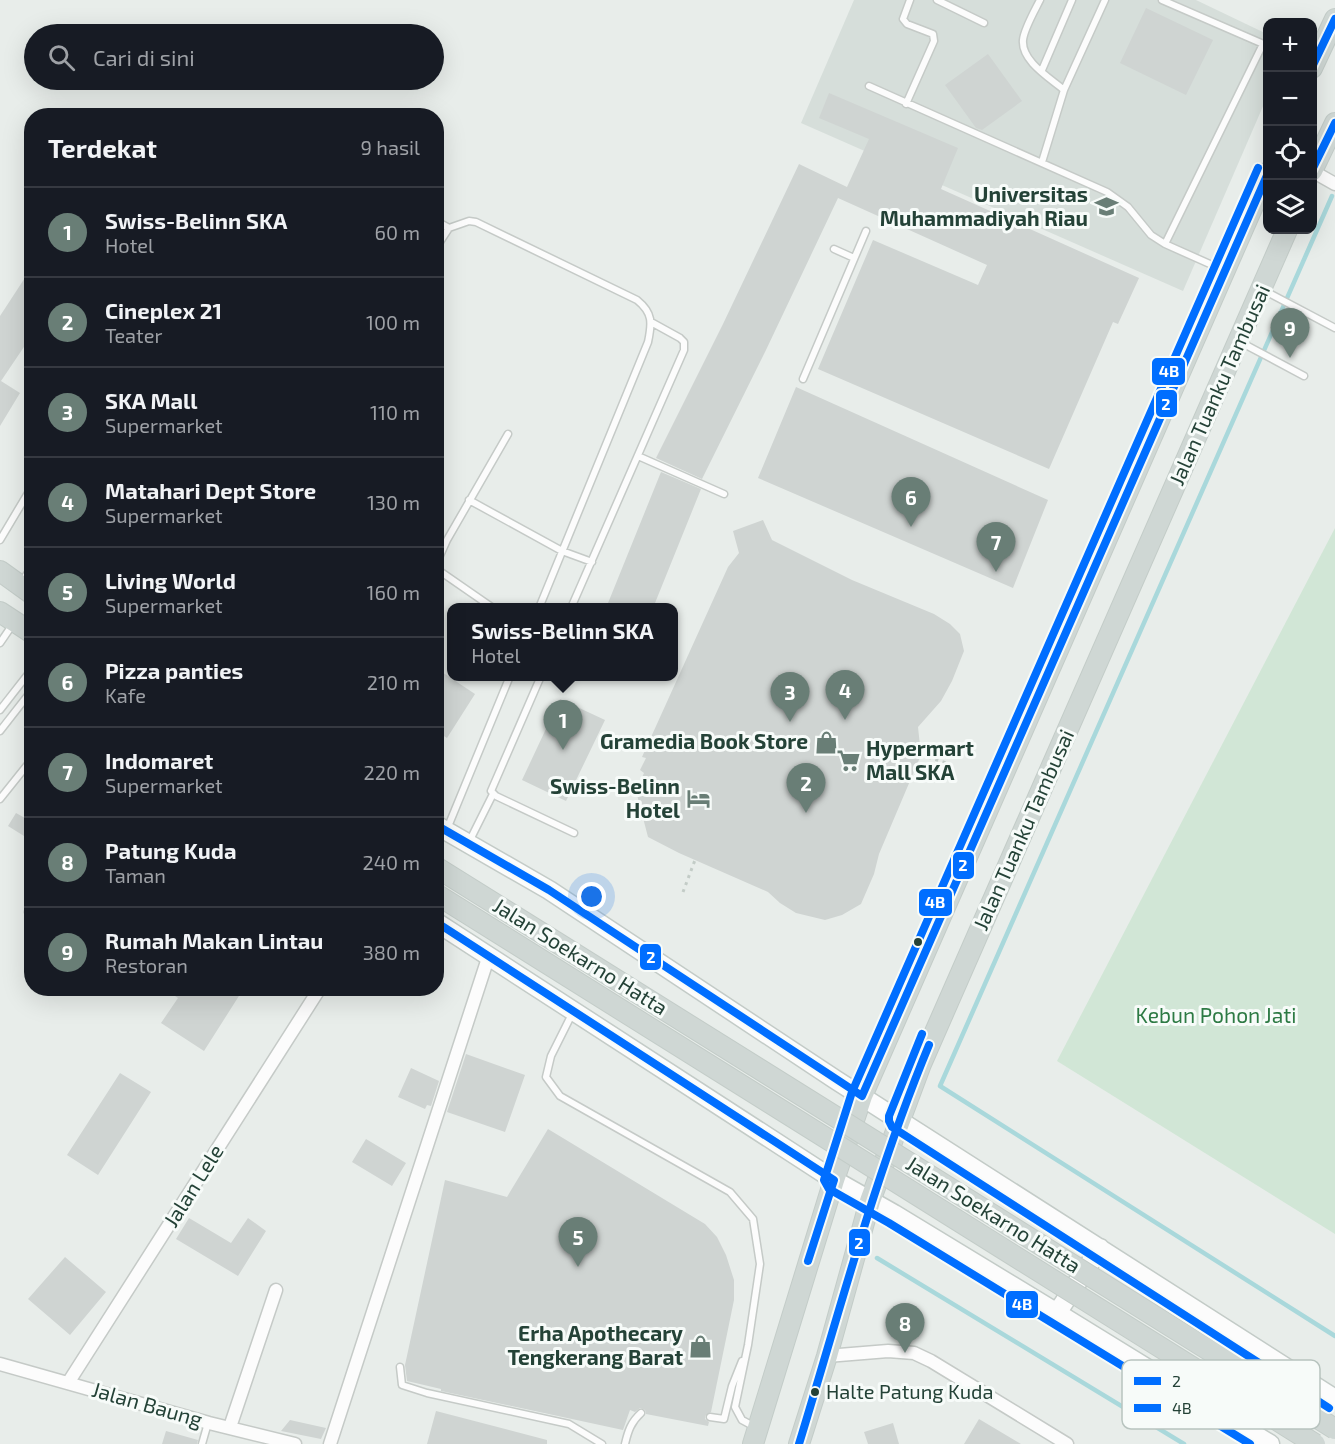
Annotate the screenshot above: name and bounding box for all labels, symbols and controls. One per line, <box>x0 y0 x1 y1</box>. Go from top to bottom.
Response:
map controls <box>1263 18 1317 234</box>
button: + <box>1263 18 1317 72</box>
search box <box>24 24 444 90</box>
icon: search <box>45 41 78 74</box>
text: Cari di sini <box>93 44 195 70</box>
button: − <box>1263 72 1317 126</box>
button: locate <box>1263 126 1317 180</box>
text: Terdekat <box>48 132 157 163</box>
text: 9 hasil <box>360 135 420 159</box>
button: layers <box>1263 180 1317 234</box>
place label: Universitas Muhammadiyah Riau <box>880 181 1088 231</box>
school or university icon: Universitas Muhammadiyah Riau <box>1093 194 1119 220</box>
text: Swiss-Belinn SKA <box>105 207 287 233</box>
text: 1 <box>63 220 72 244</box>
text: 60 m <box>375 220 420 244</box>
text: Hotel <box>105 233 154 257</box>
street label: Jalan Tuanku Tambusai <box>1163 280 1274 489</box>
text: Cineplex 21 <box>105 297 222 323</box>
pin: 9 <box>1270 308 1310 358</box>
text: 2 <box>62 310 73 334</box>
text: 100 m <box>366 310 420 334</box>
text: Teater <box>105 323 162 347</box>
line badge: 4B <box>1151 357 1186 386</box>
text: 4B <box>1159 361 1179 380</box>
text: SKA Mall <box>105 387 198 413</box>
line badge: 2 <box>1155 389 1178 418</box>
text: 2 <box>1161 394 1171 413</box>
text: 3 <box>62 400 73 424</box>
text: 110 m <box>370 400 420 424</box>
text: Supermarket <box>105 413 223 437</box>
text: Matahari Dept Store <box>105 477 316 503</box>
pin: 6 <box>892 478 930 527</box>
text: 4 <box>61 490 74 514</box>
text: 130 m <box>367 490 420 514</box>
text: Supermarket <box>105 503 223 527</box>
pin: 7 <box>976 522 1016 572</box>
text: Living World <box>105 567 236 593</box>
text: 5 <box>62 580 73 604</box>
text: 160 m <box>367 580 420 604</box>
text: Supermarket <box>105 593 223 617</box>
popup <box>447 603 678 681</box>
text: Swiss-Belinn SKA <box>471 617 654 643</box>
text: Hotel <box>471 643 520 667</box>
text: Pizza panties <box>105 657 243 683</box>
text: 6 <box>62 670 73 694</box>
text: 210 m <box>367 670 420 694</box>
pin: 4 <box>826 670 864 720</box>
pin: 3 <box>770 672 810 722</box>
text: Kafe <box>105 683 146 707</box>
pin: 1 <box>544 700 582 750</box>
street label: Jalan Tuanku Tambusai <box>967 725 1078 934</box>
place label: Gramedia Book Store <box>600 728 808 753</box>
shop icon: Gramedia Book Store <box>813 729 839 755</box>
place label: Hypermart Mall SKA <box>866 735 974 784</box>
text: Indomaret <box>105 747 213 773</box>
supermarket icon: Hypermart Mall SKA <box>835 748 861 774</box>
text: 7 <box>62 760 73 784</box>
text: 220 m <box>363 760 420 784</box>
pin: 2 <box>786 764 826 813</box>
text: Supermarket <box>105 773 223 797</box>
place label: Swiss-Belinn Hotel <box>550 773 680 822</box>
hotel icon: Swiss-Belinn Hotel <box>685 786 711 812</box>
text: Patung Kuda <box>105 837 236 863</box>
text: 8 <box>61 850 74 874</box>
text: 240 m <box>362 850 420 874</box>
line badge: 2 <box>952 851 975 880</box>
text: 2 <box>958 855 968 874</box>
text: Taman <box>105 863 166 887</box>
your location <box>577 882 606 911</box>
line badge: 4B <box>918 888 953 917</box>
street label: Jalan Soekarno Hatta <box>489 892 673 1020</box>
text: 4B <box>925 892 945 911</box>
text: Rumah Makan Lintau <box>105 927 323 953</box>
unlabelled marker <box>912 936 924 948</box>
text: 9 <box>62 940 73 964</box>
text: 380 m <box>363 940 420 964</box>
line badge: 2 <box>639 943 662 971</box>
text: 2 <box>646 947 656 966</box>
text: Restoran <box>105 953 188 977</box>
park label: Kebun Pohon Jati <box>1136 1002 1296 1027</box>
street label: Jalan Lele <box>158 1139 228 1231</box>
street label: Jalan Soekarno Hatta <box>902 1150 1086 1278</box>
pin: 5 <box>558 1218 598 1267</box>
line badge: 2 <box>848 1228 871 1257</box>
text: 2 <box>854 1233 864 1252</box>
line badge: 4B <box>1005 1290 1039 1319</box>
text: 4B <box>1012 1294 1032 1313</box>
pin: 8 <box>886 1304 924 1353</box>
place label: Erha Apothecary Tengkerang Barat <box>507 1320 683 1369</box>
shop icon: Erha Apothecary Tengkerang Barat <box>688 1333 714 1359</box>
legend <box>1122 1360 1320 1429</box>
text: 2 <box>1172 1371 1181 1390</box>
street label: Jalan Baung <box>89 1376 206 1431</box>
place label: Halte Patung Kuda <box>826 1379 994 1403</box>
marker: Halte Patung Kuda <box>809 1386 821 1398</box>
text: 4B <box>1172 1398 1192 1417</box>

